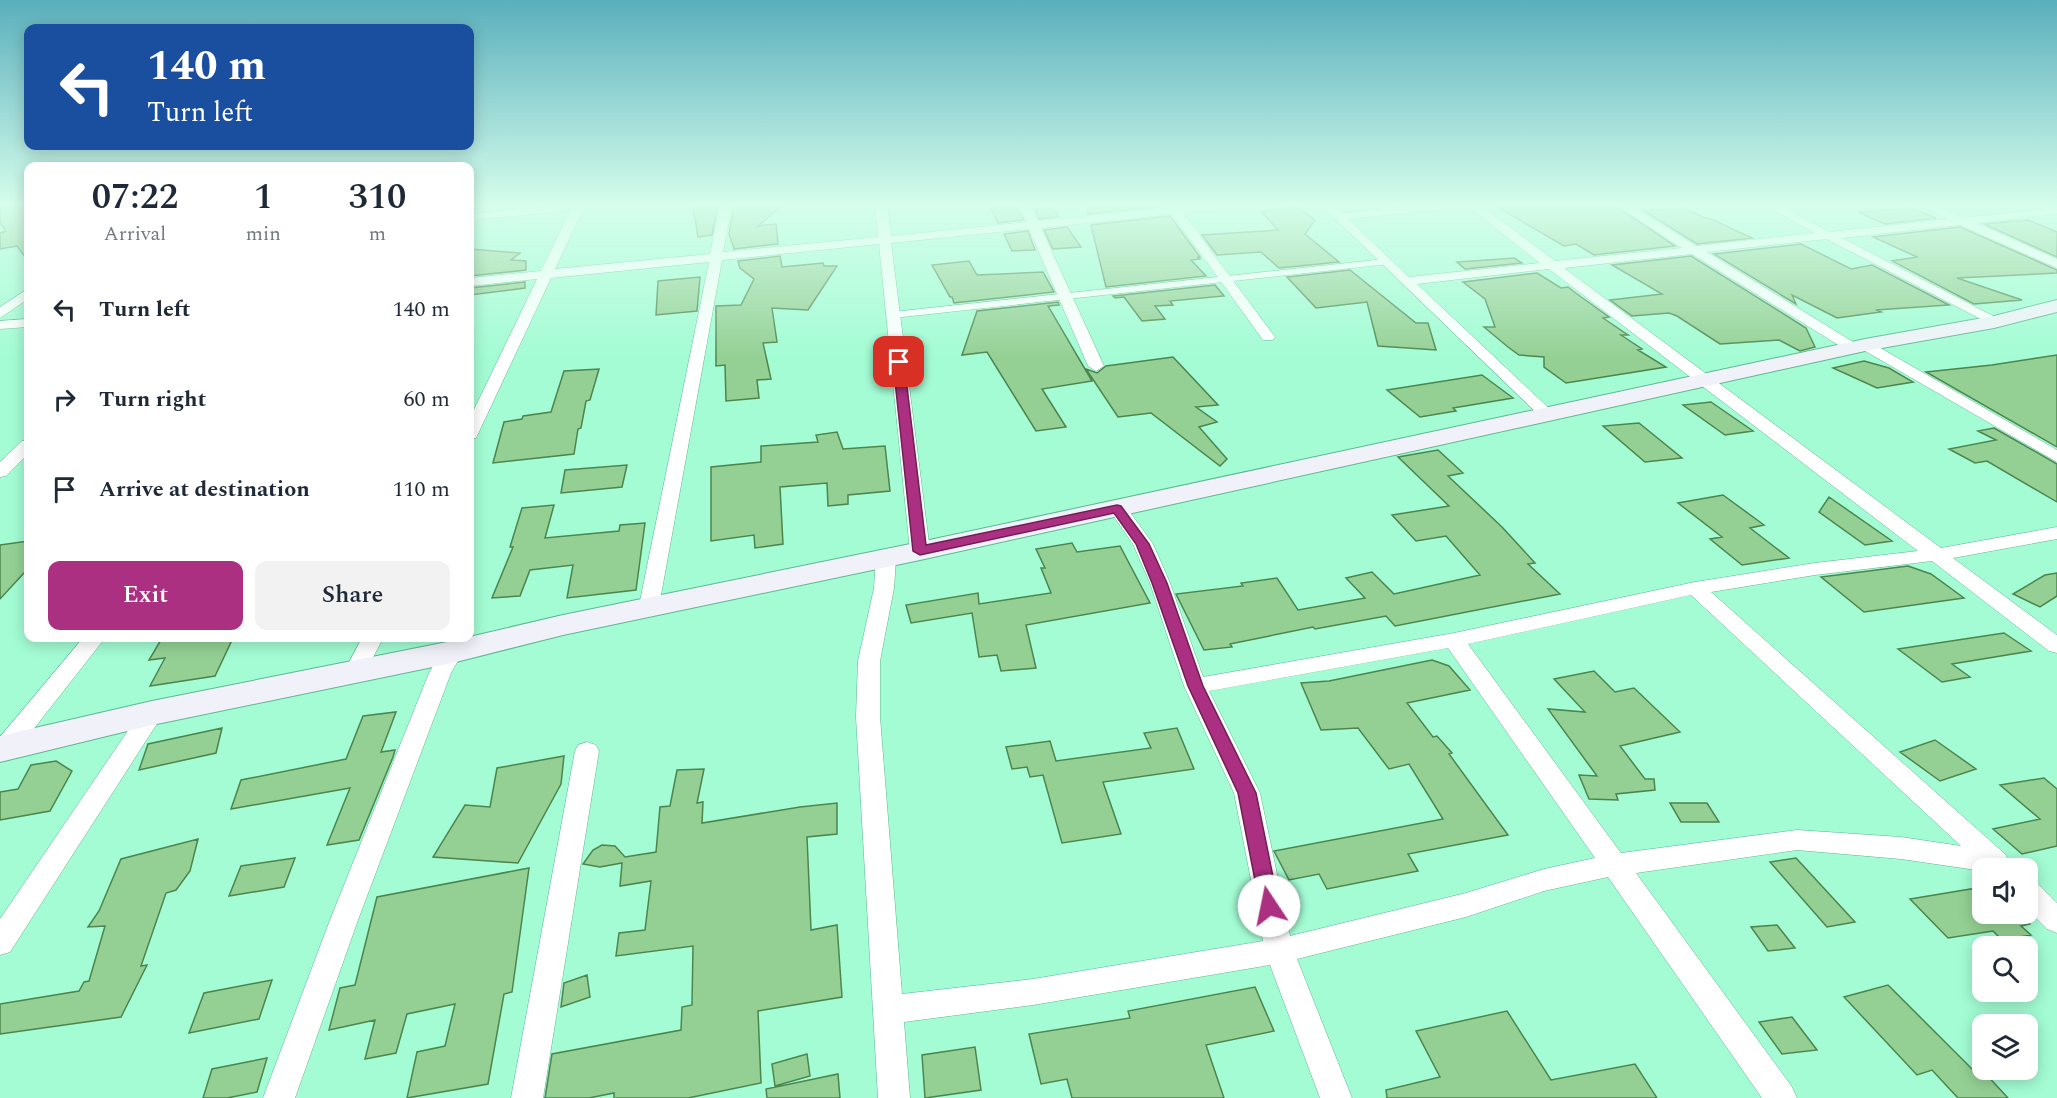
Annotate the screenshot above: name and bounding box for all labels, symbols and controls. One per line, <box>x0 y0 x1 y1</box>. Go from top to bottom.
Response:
text: 140 m <box>147 35 266 98</box>
icon: left <box>48 48 126 126</box>
text: Turn left <box>147 92 253 134</box>
text: 07:22 <box>92 170 178 225</box>
text: 1 <box>254 170 273 225</box>
text: 310 <box>348 170 406 225</box>
text: Arrival <box>104 219 166 249</box>
text: min <box>246 219 281 249</box>
text: m <box>369 219 386 249</box>
icon: left <box>48 293 81 326</box>
text: Turn left <box>99 293 191 326</box>
text: 140 m <box>393 293 450 326</box>
pin <box>873 336 924 387</box>
icon: arrive <box>882 345 915 378</box>
icon: right <box>48 383 81 416</box>
text: Turn right <box>99 383 206 416</box>
text: 60 m <box>404 383 450 416</box>
icon: arrive <box>48 473 81 506</box>
text: Arrive at destination <box>99 473 310 506</box>
text: 110 m <box>393 473 450 506</box>
button: Exit <box>48 561 243 630</box>
button: Share <box>255 561 450 630</box>
map controls <box>1972 858 2038 1080</box>
button: sound <box>1972 858 2038 924</box>
position arrow <box>1237 874 1301 938</box>
button: search <box>1972 936 2038 1002</box>
button: layers <box>1972 1014 2038 1080</box>

